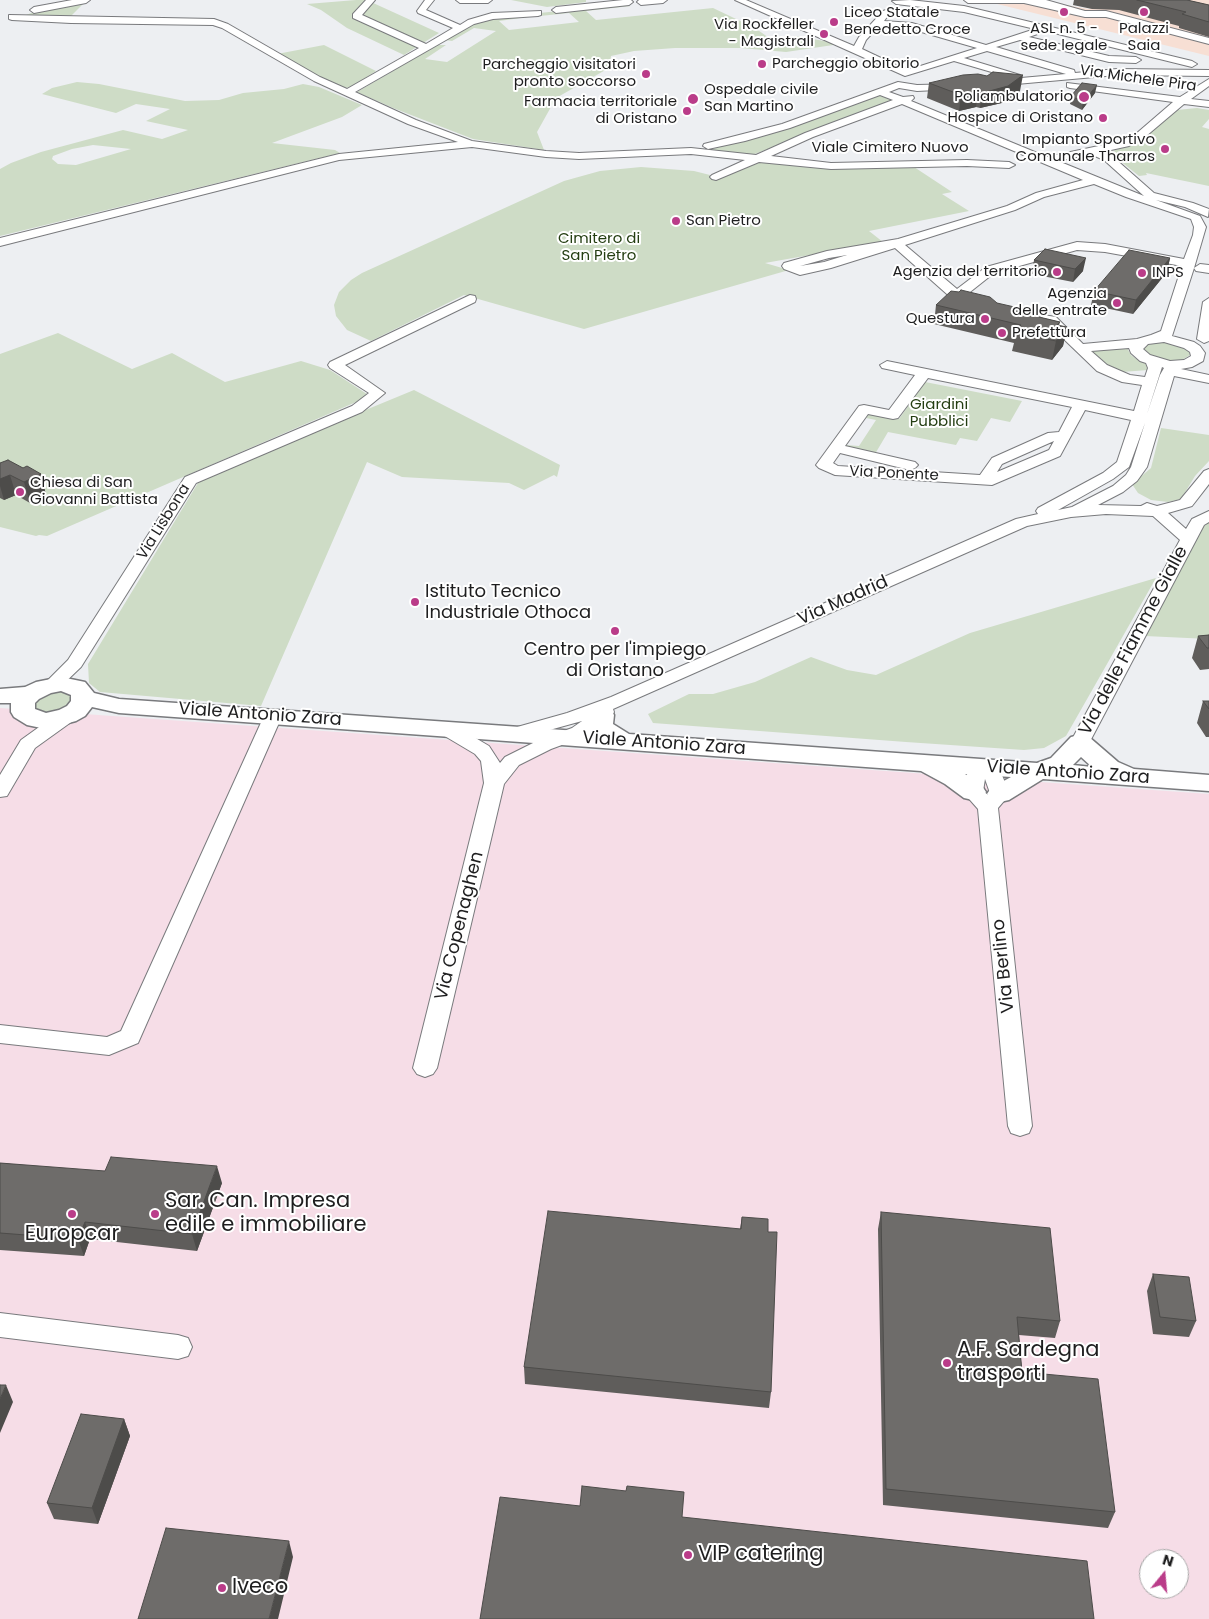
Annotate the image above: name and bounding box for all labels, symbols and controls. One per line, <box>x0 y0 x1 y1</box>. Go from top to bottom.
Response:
place label: Liceo Statale Benedetto Croce <box>844 4 971 39</box>
marker: ASL n. 5 - sede legale <box>1058 6 1070 18</box>
marker: Palazzi Saia <box>1138 6 1150 18</box>
place label: Via Rockfeller - Magistrali <box>714 16 814 51</box>
marker: Liceo Statale Benedetto Croce <box>828 16 840 28</box>
place label: ASL n. 5 - sede legale <box>1021 20 1107 55</box>
place label: Palazzi Saia <box>1119 20 1169 55</box>
marker: Via Rockfeller - Magistrali <box>818 28 830 40</box>
place label: Parcheggio obitorio <box>772 55 919 73</box>
place label: Parcheggio visitatori pronto soccorso <box>482 56 636 91</box>
marker: Parcheggio obitorio <box>756 58 768 70</box>
street label: Via Michele Pira <box>1078 62 1198 96</box>
marker: Parcheggio visitatori pronto soccorso <box>640 68 652 80</box>
place label: Ospedale civile San Martino <box>704 81 818 116</box>
place label: Poliambulatorio <box>954 88 1073 106</box>
marker: Poliambulatorio <box>1077 90 1091 104</box>
marker: Ospedale civile San Martino <box>686 92 700 106</box>
place label: Farmacia territoriale di Oristano <box>524 93 677 128</box>
marker: Farmacia territoriale di Oristano <box>681 105 693 117</box>
place label: Hospice di Oristano <box>947 109 1093 127</box>
marker: Hospice di Oristano <box>1097 112 1109 124</box>
place label: Impianto Sportivo Comunale Tharros <box>1016 131 1155 166</box>
street label: Viale Cimitero Nuovo <box>811 139 969 157</box>
marker: Impianto Sportivo Comunale Tharros <box>1159 143 1171 155</box>
place label: San Pietro <box>686 212 761 230</box>
marker: San Pietro <box>670 215 682 227</box>
park label: Cimitero di San Pietro <box>558 230 640 265</box>
place label: Agenzia del territorio <box>892 263 1047 281</box>
place label: INPS <box>1152 264 1184 282</box>
marker: Agenzia del territorio <box>1051 266 1063 278</box>
marker: INPS <box>1136 267 1148 279</box>
place label: Agenzia delle entrate <box>1012 285 1107 320</box>
marker: Agenzia delle entrate <box>1111 297 1123 309</box>
place label: Questura <box>906 310 975 328</box>
marker: Questura <box>979 313 991 325</box>
place label: Prefettura <box>1012 324 1086 342</box>
marker: Prefettura <box>996 327 1008 339</box>
park label: Giardini Pubblici <box>910 396 968 431</box>
street label: Via Ponente <box>849 463 939 485</box>
place label: Chiesa di San Giovanni Battista <box>30 474 158 509</box>
street label: Via Lisbona <box>134 481 194 563</box>
marker: Chiesa di San Giovanni Battista <box>14 486 26 498</box>
street label: Via delle Fiamme Gialle <box>1075 543 1193 739</box>
street label: Via Madrid <box>794 571 892 631</box>
place label: Istituto Tecnico Industriale Othoca <box>425 581 591 624</box>
marker: Istituto Tecnico Industriale Othoca <box>409 596 421 608</box>
marker: Centro per l'impiego di Oristano <box>609 625 621 637</box>
place label: Centro per l'impiego di Oristano <box>524 639 706 682</box>
street label: Viale Antonio Zara <box>177 699 343 731</box>
street label: Viale Antonio Zara <box>581 728 747 760</box>
street label: Viale Antonio Zara <box>985 757 1151 789</box>
street label: Via Copenaghen <box>431 849 489 1003</box>
street label: Via Berlino <box>988 918 1020 1014</box>
place label: Sar. Can. Impresa edile e immobiliare <box>165 1189 366 1239</box>
marker: Europcar <box>66 1208 78 1220</box>
marker: Sar. Can. Impresa edile e immobiliare <box>149 1208 161 1220</box>
place label: Europcar <box>25 1222 119 1248</box>
place label: A.F. Sardegna trasporti <box>957 1338 1100 1388</box>
marker: A.F. Sardegna trasporti <box>941 1357 953 1369</box>
place label: VIP catering <box>698 1542 823 1568</box>
marker: VIP catering <box>682 1549 694 1561</box>
north arrow <box>1139 1549 1189 1599</box>
text: N <box>1160 1550 1176 1572</box>
place label: Iveco <box>232 1575 288 1601</box>
marker: Iveco <box>216 1582 228 1594</box>

